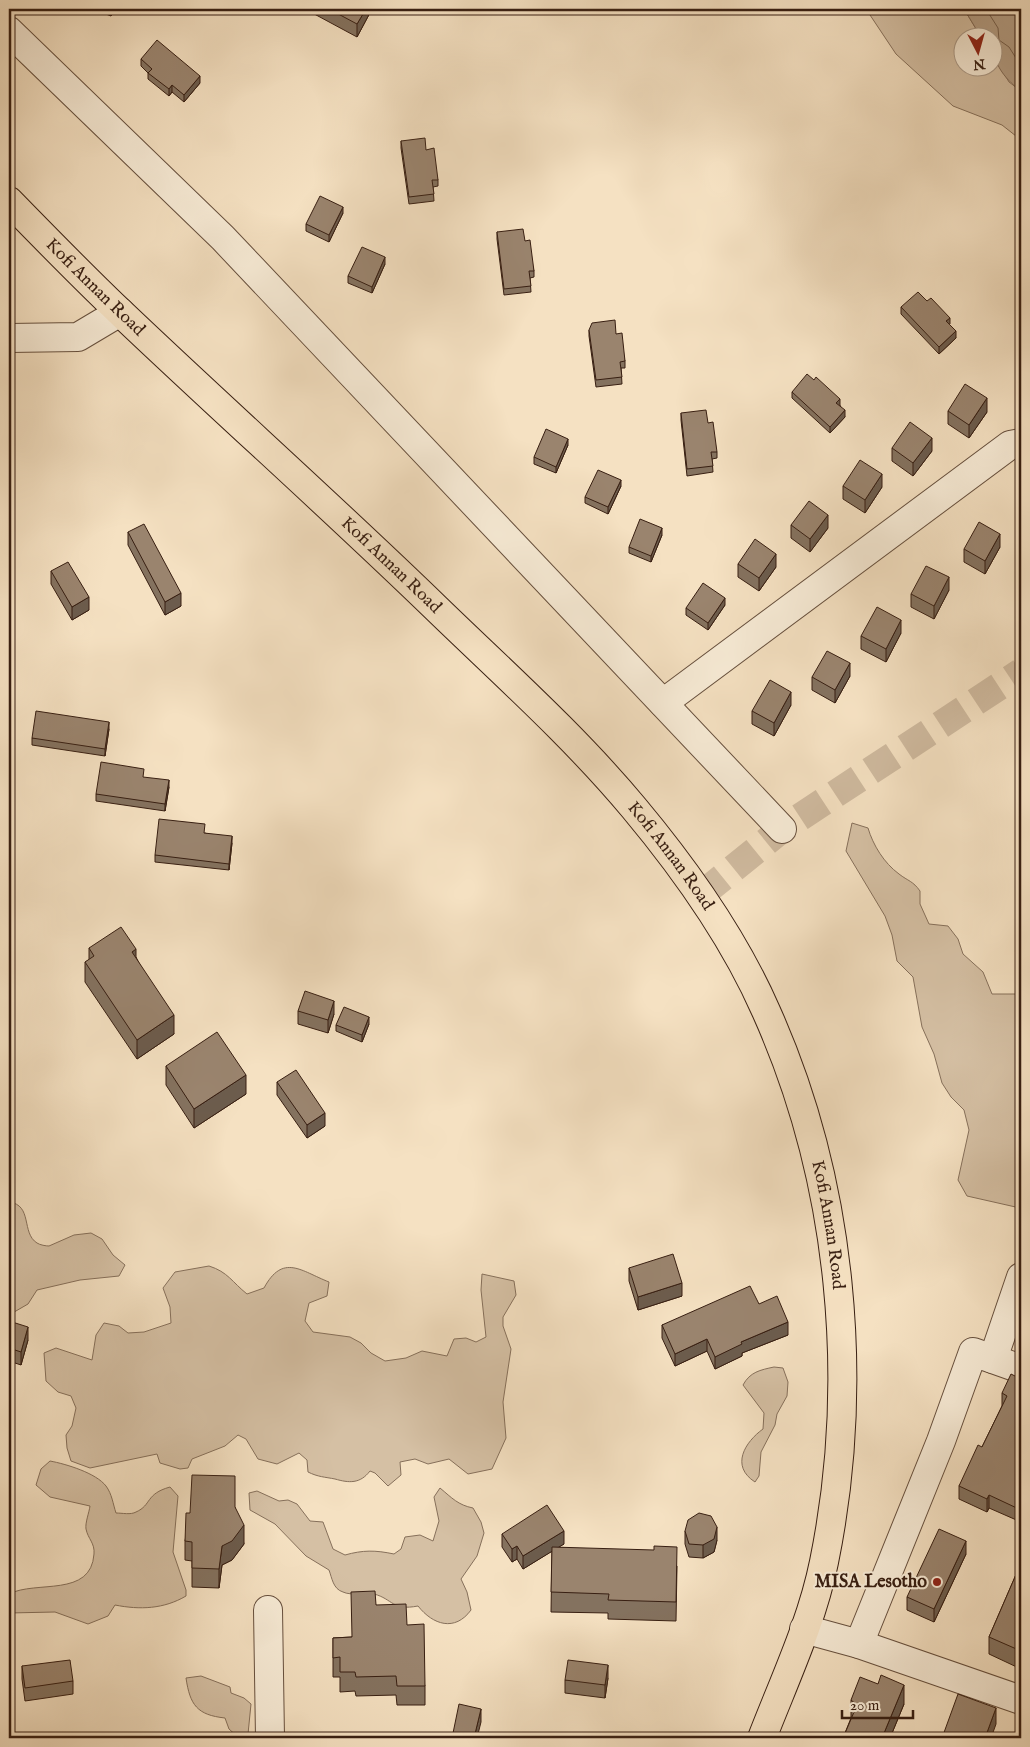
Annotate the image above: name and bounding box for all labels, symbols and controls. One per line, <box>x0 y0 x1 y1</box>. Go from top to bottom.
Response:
north arrow <box>952 28 1002 78</box>
text: N <box>972 54 987 74</box>
street label: Kofi Annan Road <box>40 234 150 341</box>
street label: Kofi Annan Road <box>336 512 447 619</box>
street label: Kofi Annan Road <box>622 797 719 915</box>
street label: Kofi Annan Road <box>806 1158 850 1291</box>
place label: MISA Lesotho <box>814 1571 927 1594</box>
marker: MISA Lesotho <box>931 1576 943 1588</box>
scale bar <box>842 1687 914 1719</box>
text: 20 m <box>850 1696 880 1715</box>

